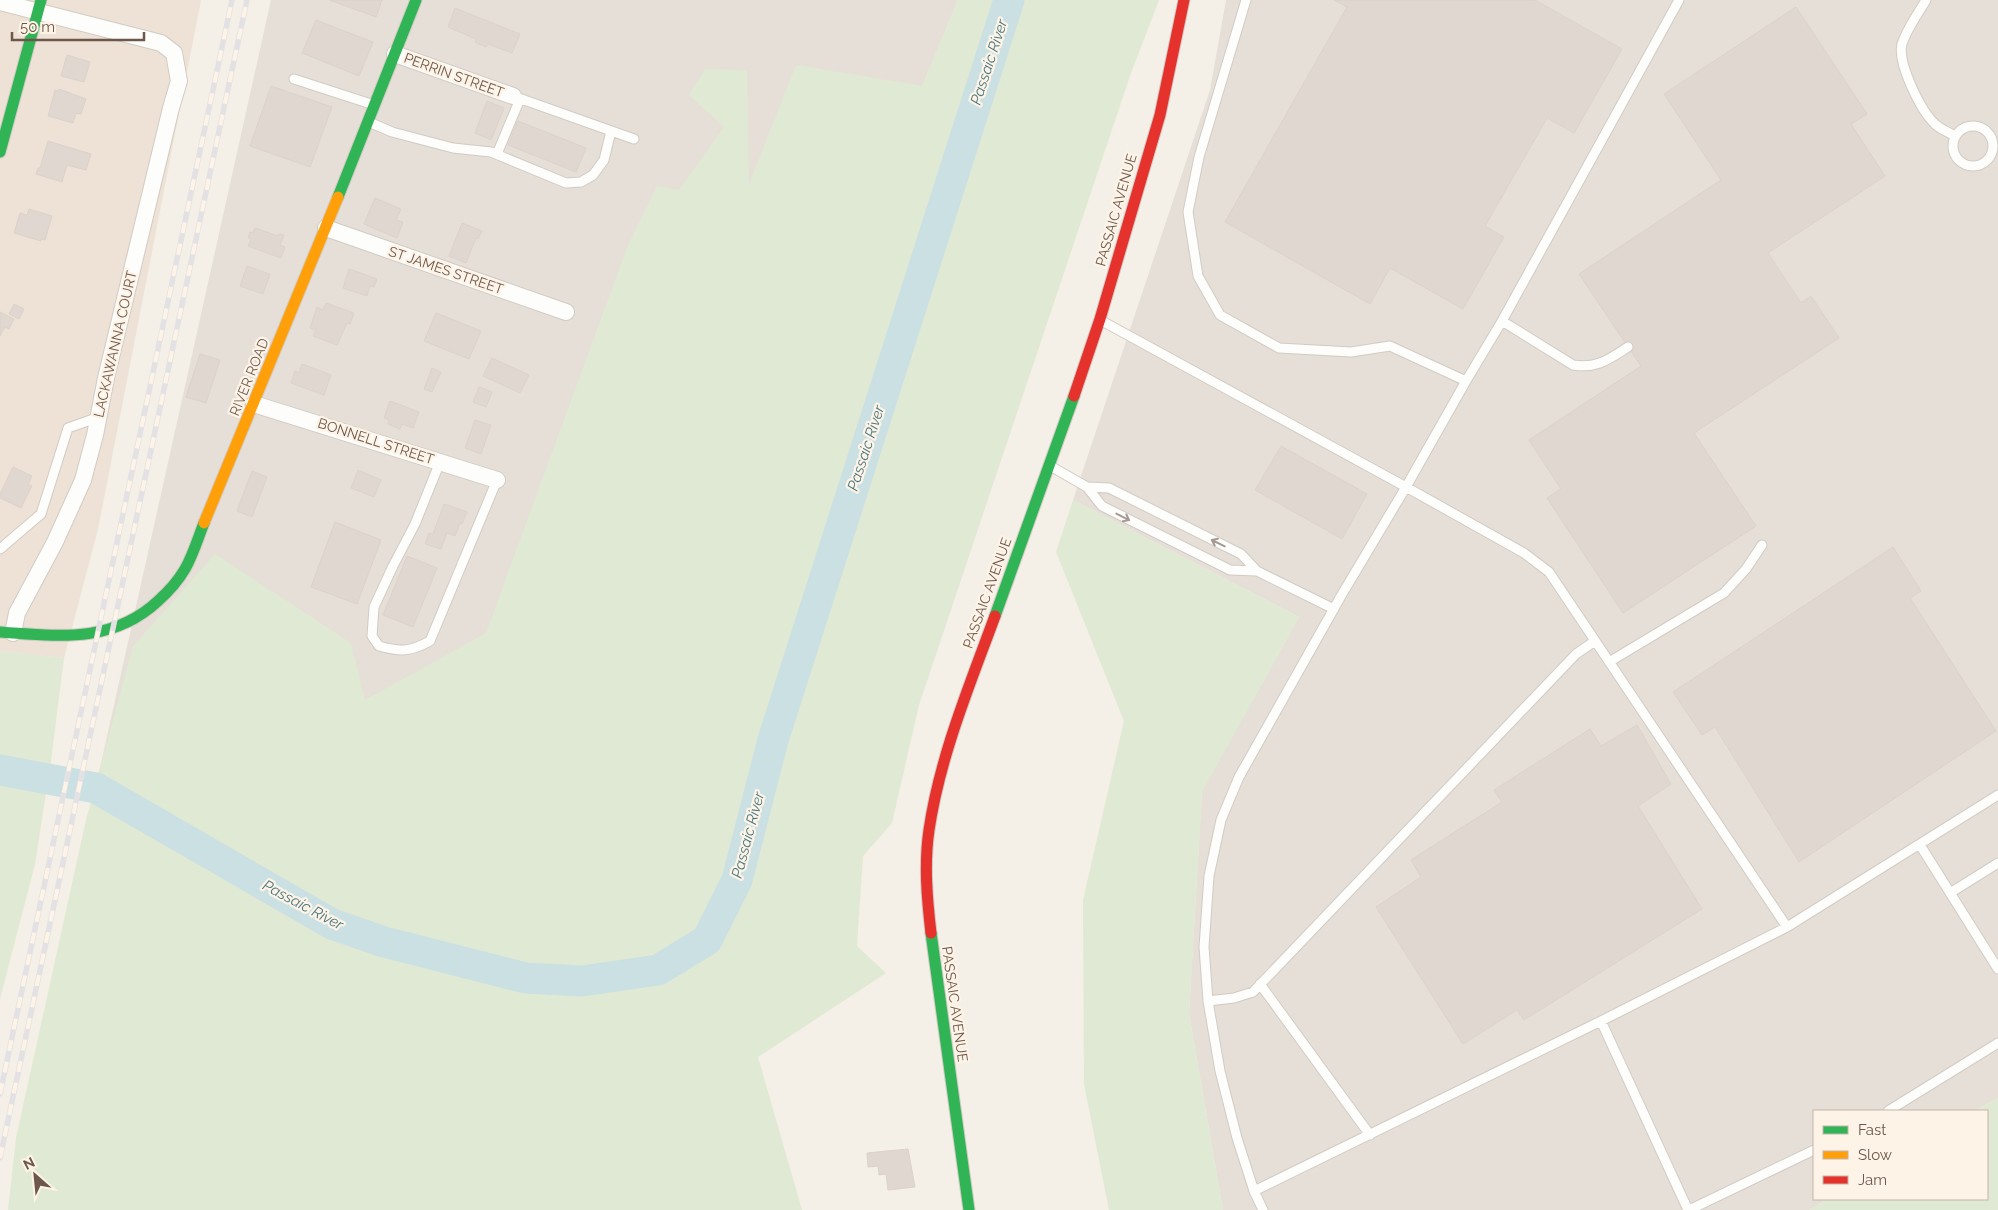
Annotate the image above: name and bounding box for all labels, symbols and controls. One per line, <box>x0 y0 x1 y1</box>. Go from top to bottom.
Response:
scale bar <box>12 10 145 42</box>
water label: Passaic River <box>967 16 1012 107</box>
text: 50 m <box>20 18 55 36</box>
street label: PERRIN STREET <box>402 50 507 101</box>
street label: PASSAIC AVENUE <box>1092 152 1140 268</box>
street label: ST JAMES STREET <box>387 243 506 297</box>
street label: LACKAWANNA COURT <box>90 269 140 419</box>
street label: RIVER ROAD <box>226 336 272 418</box>
water label: Passaic River <box>844 402 889 493</box>
street label: BONNELL STREET <box>316 415 437 467</box>
one-way arrow <box>1116 512 1131 522</box>
street label: PASSAIC AVENUE <box>960 536 1014 650</box>
one-way arrow <box>1211 538 1226 547</box>
water label: Passaic River <box>728 789 768 880</box>
water label: Passaic River <box>260 876 347 934</box>
street label: PASSAIC AVENUE <box>939 945 971 1063</box>
legend <box>1813 1110 1988 1200</box>
text: Fast <box>1858 1121 1886 1139</box>
text: Slow <box>1858 1146 1892 1164</box>
north arrow <box>10 1150 60 1200</box>
text: N <box>21 1154 37 1173</box>
text: Jam <box>1858 1171 1887 1189</box>

